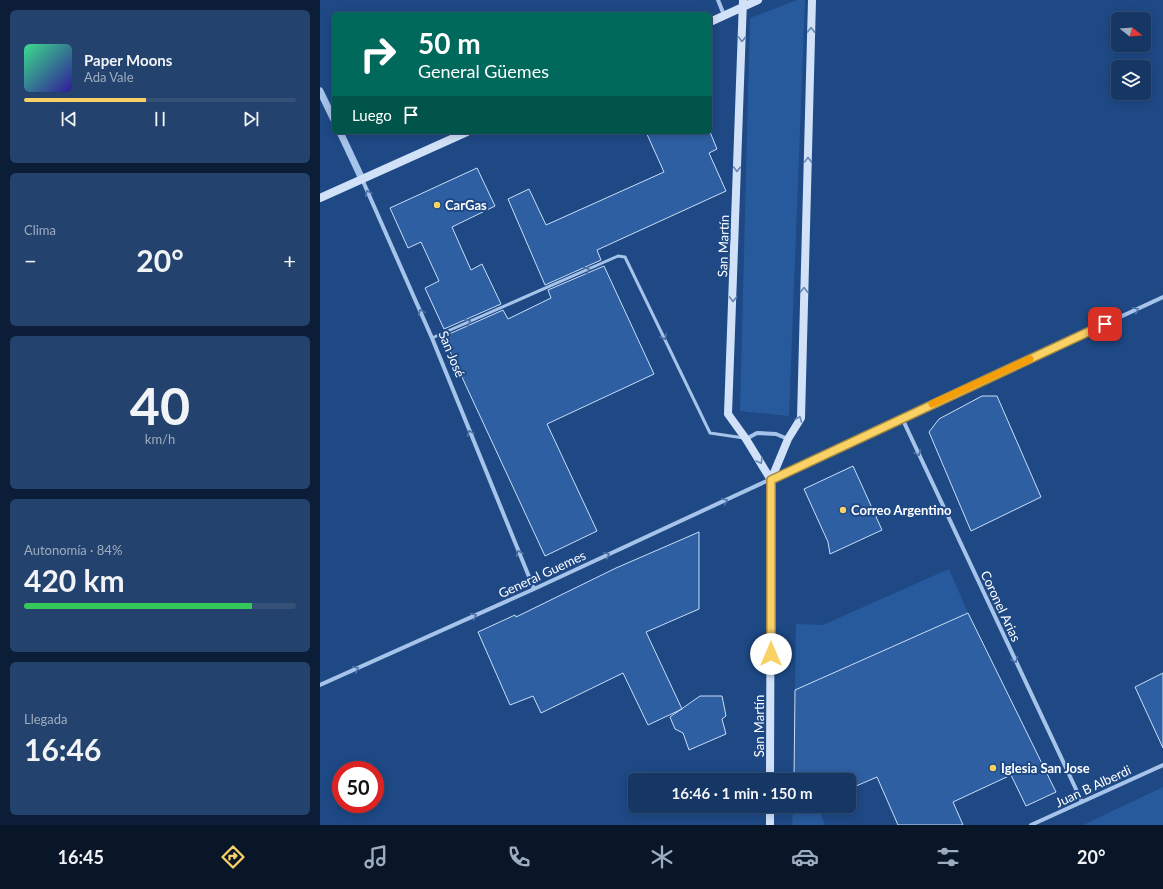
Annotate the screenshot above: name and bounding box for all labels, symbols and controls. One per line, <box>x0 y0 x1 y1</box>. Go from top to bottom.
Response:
north arrow <box>1111 12 1151 52</box>
map controls <box>1111 12 1151 100</box>
text: 50 m <box>418 26 481 60</box>
one-way arrow <box>807 27 815 33</box>
icon: right <box>352 28 404 80</box>
one-way arrow <box>738 36 746 42</box>
text: Paper Moons <box>84 51 172 69</box>
text: General Güemes <box>418 60 549 82</box>
button: layers <box>1111 60 1151 100</box>
text: Ada Vale <box>84 69 134 85</box>
icon: arrive <box>400 104 422 126</box>
text: Luego <box>352 106 392 124</box>
icon: previous <box>58 108 80 130</box>
icon: pause <box>149 108 171 130</box>
icon: next <box>240 108 262 130</box>
one-way arrow <box>803 157 812 163</box>
one-way arrow <box>733 166 742 172</box>
one-way arrow <box>365 190 373 197</box>
place label: CarGas <box>445 197 487 213</box>
marker: CarGas <box>432 200 442 210</box>
street label: San Martín <box>714 215 732 277</box>
text: Clima <box>24 222 56 238</box>
text: 20° <box>136 242 184 278</box>
text: − <box>24 247 37 274</box>
text: + <box>283 247 296 274</box>
one-way arrow <box>582 267 590 275</box>
one-way arrow <box>800 287 808 293</box>
one-way arrow <box>728 296 737 302</box>
one-way arrow <box>1133 306 1140 314</box>
pin <box>1088 307 1122 341</box>
one-way arrow <box>418 309 426 317</box>
icon: arrive <box>1094 313 1116 335</box>
one-way arrow <box>463 319 471 327</box>
street label: San José <box>435 328 469 380</box>
one-way arrow <box>659 333 667 340</box>
text: 40 <box>130 374 190 436</box>
one-way arrow <box>794 416 802 423</box>
one-way arrow <box>467 429 475 436</box>
text: km/h <box>145 431 175 447</box>
one-way arrow <box>913 449 921 457</box>
one-way arrow <box>755 457 763 464</box>
one-way arrow <box>721 498 729 506</box>
place label: Correo Argentino <box>851 502 952 518</box>
marker: Correo Argentino <box>838 505 848 515</box>
text: Autonomía · 84% <box>24 542 122 558</box>
street label: General Guemes <box>496 547 589 601</box>
one-way arrow <box>516 550 524 558</box>
one-way arrow <box>603 552 611 560</box>
text: 420 km <box>24 562 125 598</box>
street label: Coronel Arias <box>978 568 1025 644</box>
one-way arrow <box>470 613 478 621</box>
position arrow <box>750 633 792 675</box>
one-way arrow <box>1010 655 1018 663</box>
one-way arrow <box>351 666 359 674</box>
street label: San Martín <box>751 695 767 757</box>
text: Llegada <box>24 711 68 727</box>
text: 16:46 <box>24 731 101 767</box>
place label: Iglesia San Jose <box>1001 760 1090 776</box>
speed limit sign: 50 <box>332 761 384 813</box>
street label: Juan B Alberdi <box>1053 761 1133 811</box>
marker: Iglesia San Jose <box>988 763 998 773</box>
text: 16:46 · 1 min · 150 m <box>672 784 812 802</box>
icon: directions <box>219 843 247 871</box>
icon: music <box>362 843 390 871</box>
icon: phone <box>505 843 533 871</box>
icon: climate <box>648 843 676 871</box>
icon: car <box>791 843 819 871</box>
icon: filters <box>934 843 962 871</box>
text: 16:45 <box>58 846 104 868</box>
text: 20° <box>1077 846 1105 868</box>

